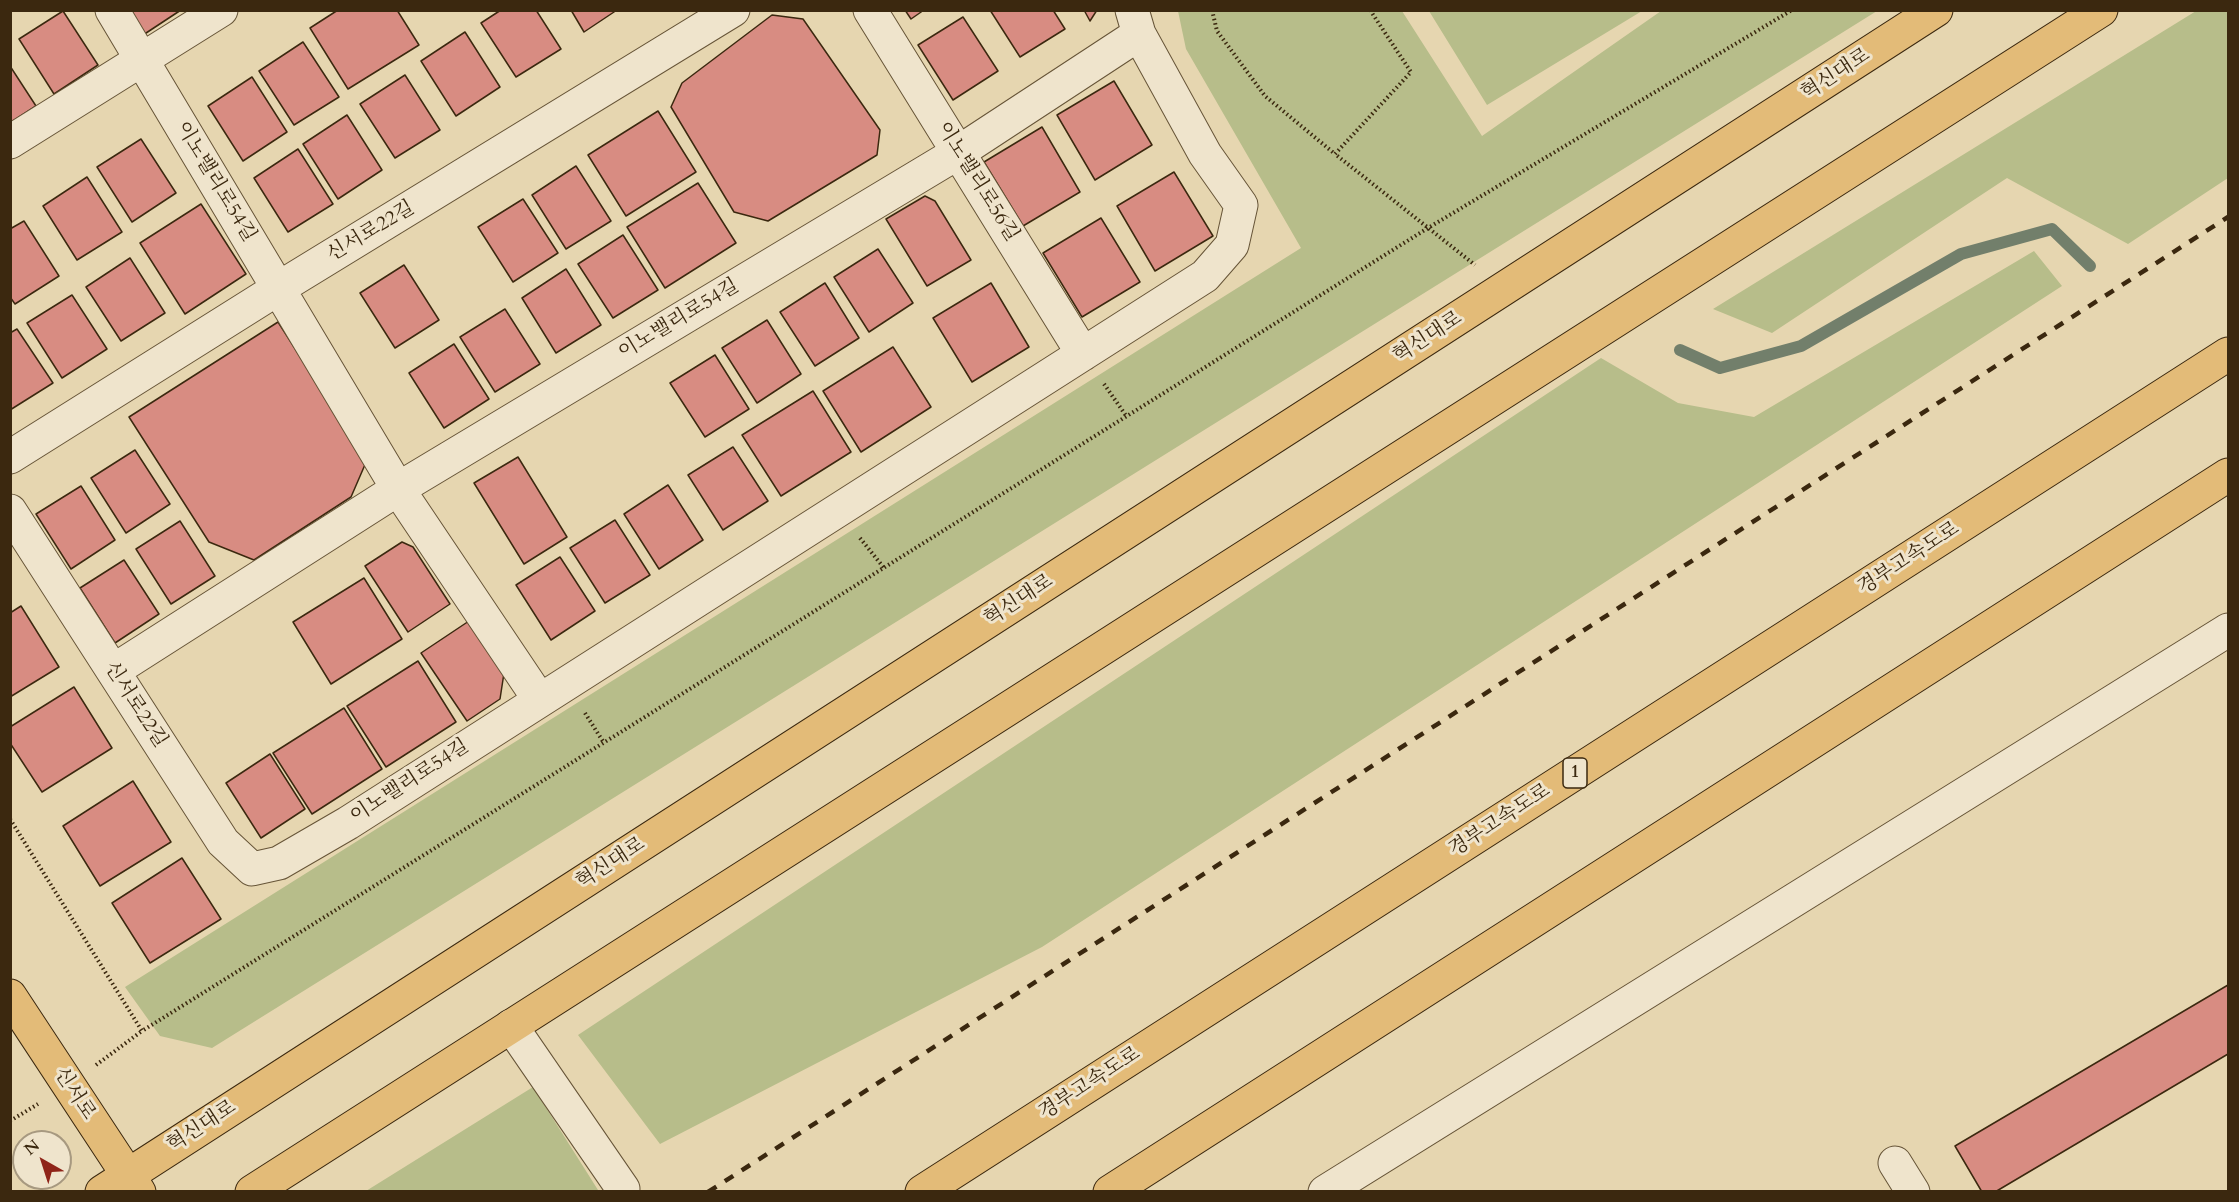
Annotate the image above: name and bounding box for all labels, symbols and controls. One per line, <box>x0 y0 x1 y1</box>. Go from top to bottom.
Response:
street label: 혁신대로 <box>1797 44 1875 106</box>
street label: 이노밸리로54길 <box>170 117 260 247</box>
street label: 이노밸리로56길 <box>931 118 1023 246</box>
street label: 신서로22길 <box>323 197 419 267</box>
street label: 이노밸리로54길 <box>614 275 744 365</box>
street label: 혁신대로 <box>1389 307 1467 369</box>
street label: 경부고속도로 <box>1854 517 1964 601</box>
street label: 혁신대로 <box>980 570 1058 632</box>
street label: 신서로22길 <box>98 657 172 753</box>
street label: 이노밸리로54길 <box>346 735 474 829</box>
road number: 1 <box>1563 758 1587 788</box>
street label: 경부고속도로 <box>1445 779 1555 863</box>
street label: 혁신대로 <box>572 833 650 895</box>
street label: 경부고속도로 <box>1035 1042 1145 1126</box>
street label: 신서로 <box>48 1063 100 1125</box>
street label: 혁신대로 <box>163 1096 241 1158</box>
north arrow <box>12 1130 72 1190</box>
text: N <box>20 1135 44 1160</box>

